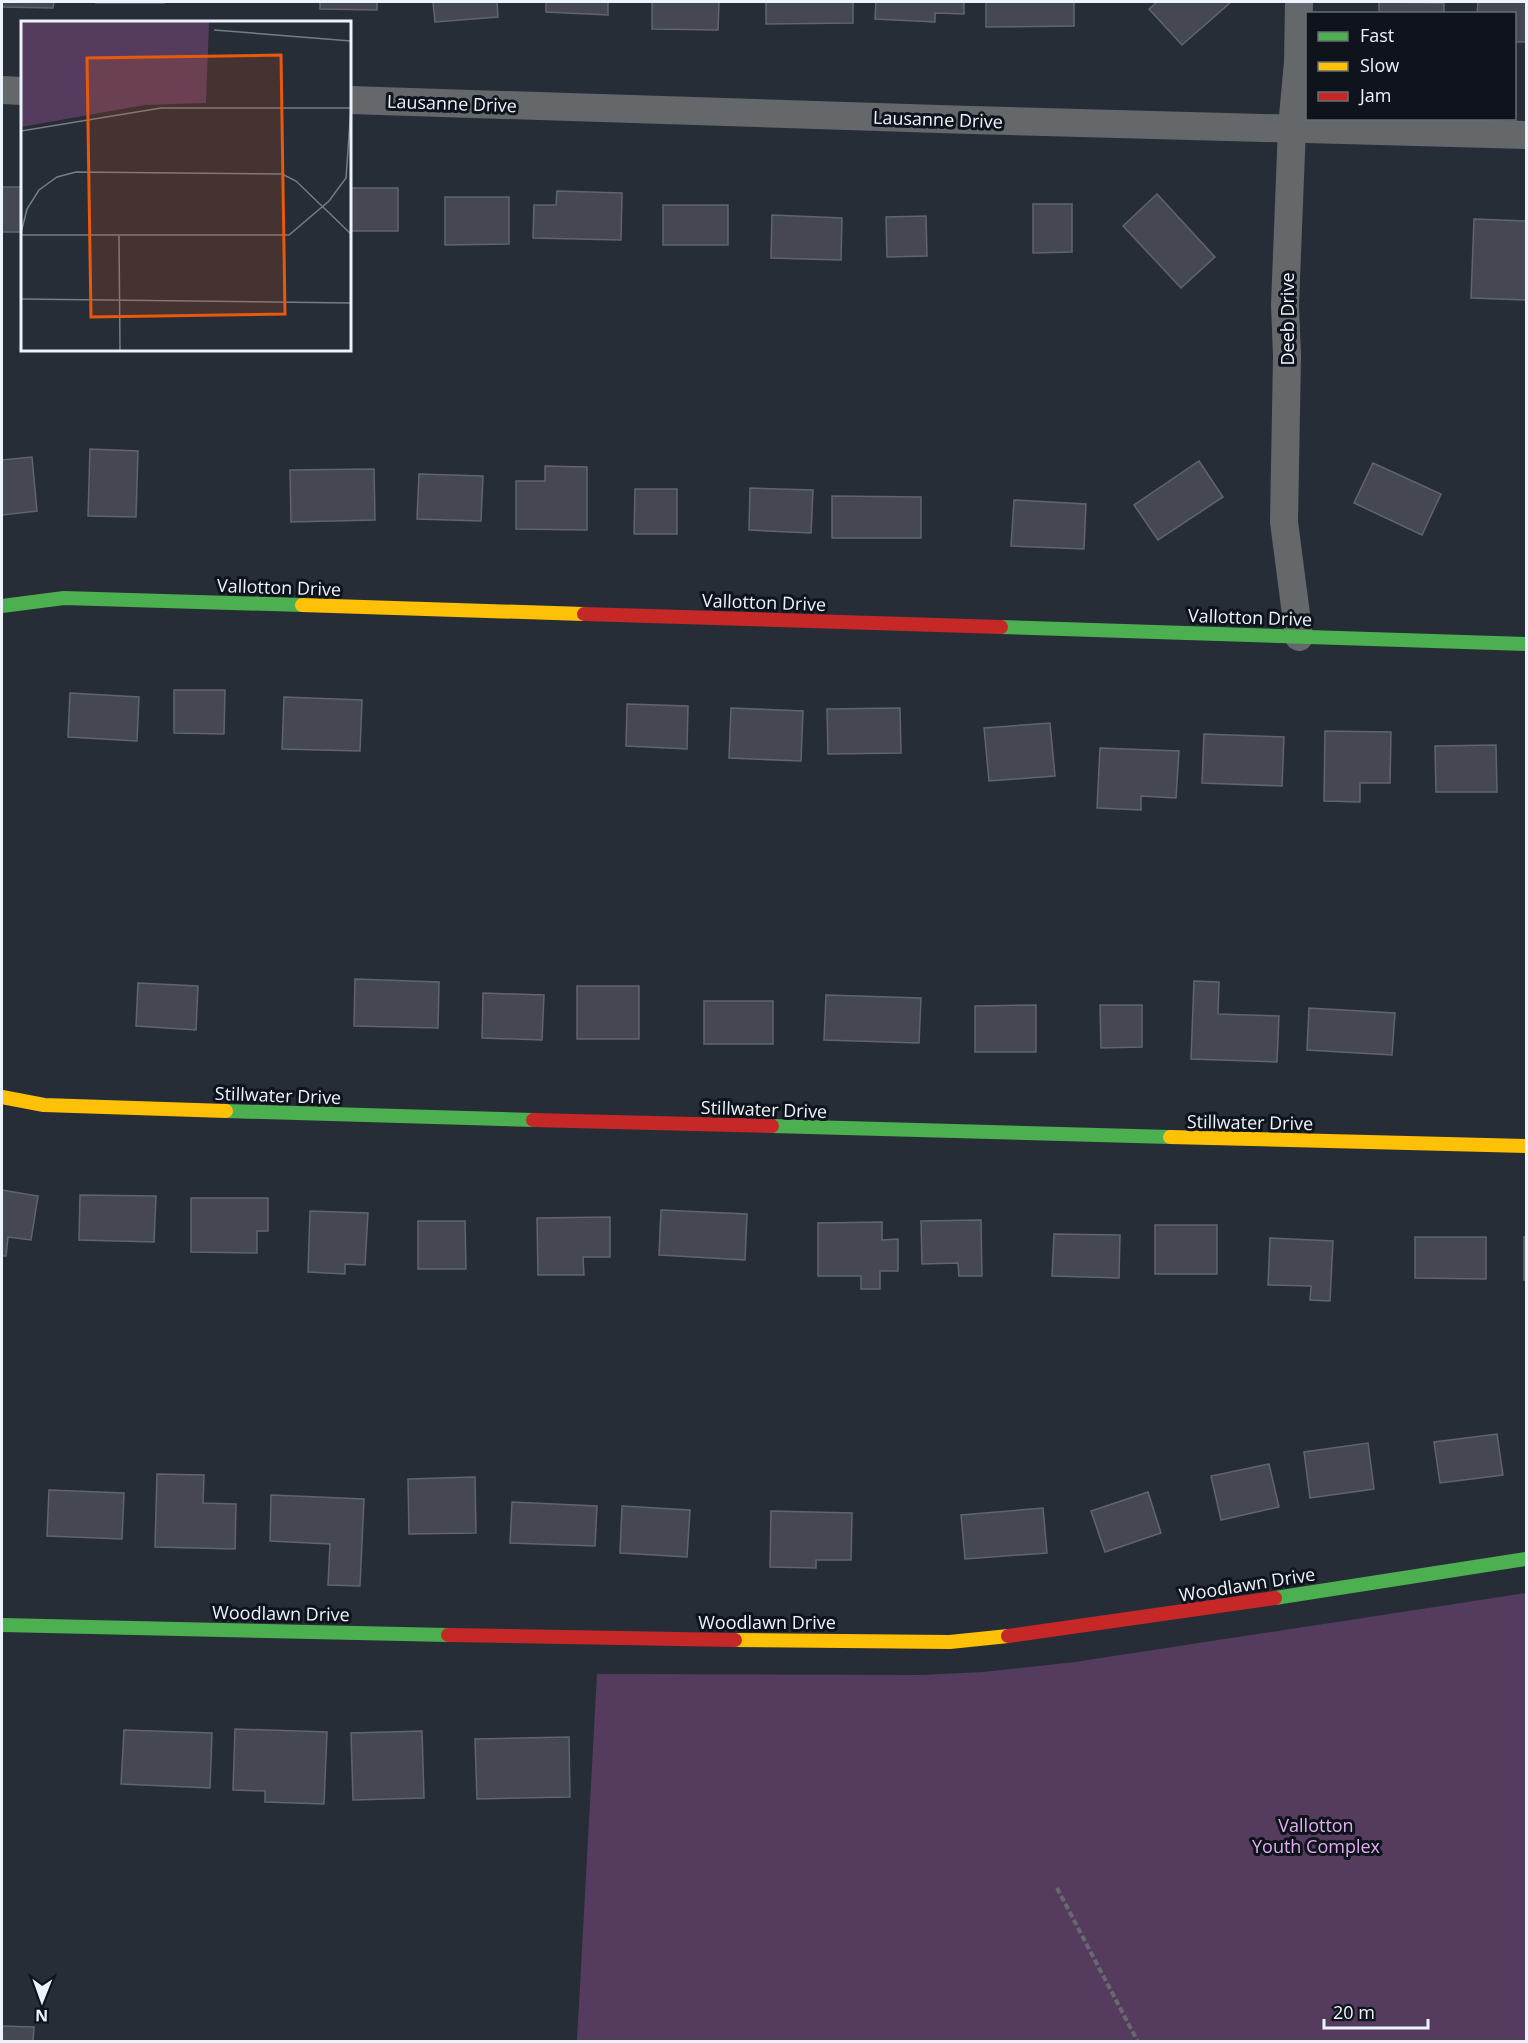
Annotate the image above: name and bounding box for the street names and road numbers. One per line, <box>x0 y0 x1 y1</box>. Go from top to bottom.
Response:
street label: Lausanne Drive <box>387 89 517 117</box>
street label: Lausanne Drive <box>873 105 1003 133</box>
street label: Deeb Drive <box>1275 272 1299 366</box>
street label: Vallotton Drive <box>217 573 341 601</box>
street label: Vallotton Drive <box>702 588 826 616</box>
street label: Vallotton Drive <box>1188 603 1312 631</box>
street label: Stillwater Drive <box>214 1081 342 1109</box>
street label: Stillwater Drive <box>700 1095 828 1123</box>
street label: Stillwater Drive <box>1187 1109 1313 1135</box>
street label: Woodlawn Drive <box>1177 1561 1317 1607</box>
street label: Woodlawn Drive <box>212 1600 350 1626</box>
street label: Woodlawn Drive <box>698 1610 836 1634</box>

